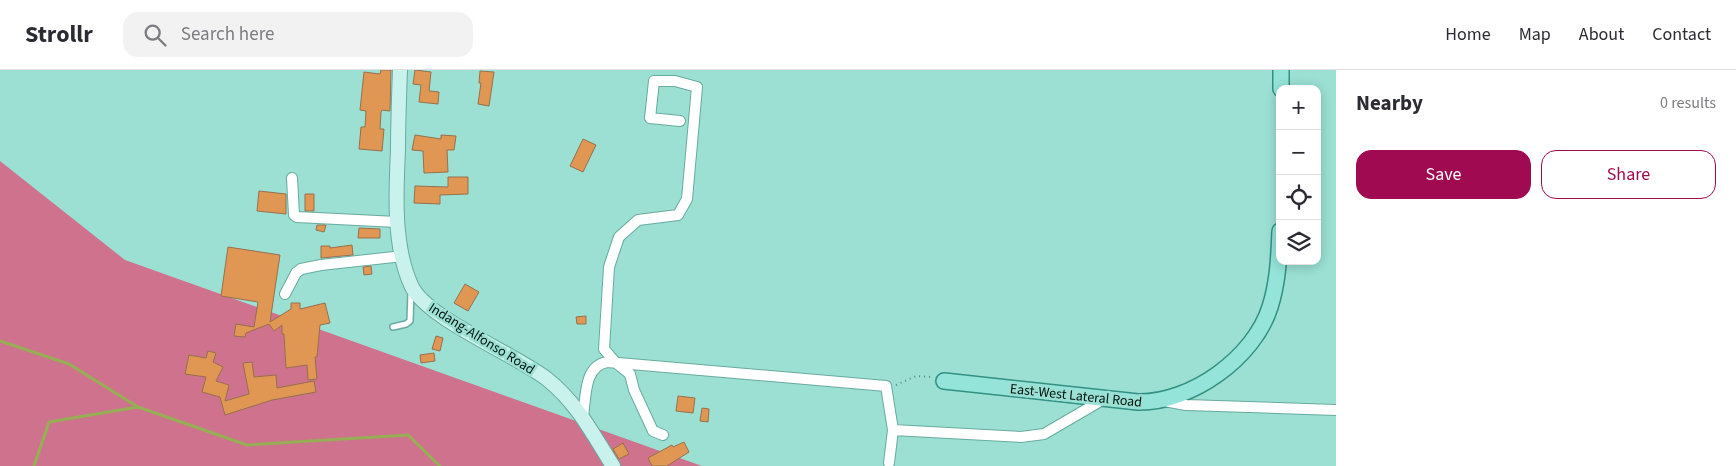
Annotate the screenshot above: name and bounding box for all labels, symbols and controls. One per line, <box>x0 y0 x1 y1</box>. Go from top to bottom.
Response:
search box <box>123 12 473 57</box>
text: Strollr <box>25 17 93 52</box>
icon: search <box>141 21 169 49</box>
text: Search here <box>181 21 274 48</box>
text: Home <box>1445 22 1491 47</box>
text: Map <box>1519 22 1551 47</box>
text: About <box>1579 22 1624 47</box>
text: Contact <box>1652 22 1711 47</box>
map controls <box>1276 85 1321 265</box>
button: + <box>1276 85 1321 130</box>
text: Nearby <box>1356 88 1423 118</box>
text: 0 results <box>1660 92 1716 114</box>
button: − <box>1276 130 1321 175</box>
button: Save <box>1356 150 1531 199</box>
button: Share <box>1541 150 1716 199</box>
button: locate <box>1276 175 1321 220</box>
button: layers <box>1276 220 1321 265</box>
street label: Indang-Alfonso Road <box>424 298 538 380</box>
street label: East-West Lateral Road <box>1009 379 1143 413</box>

